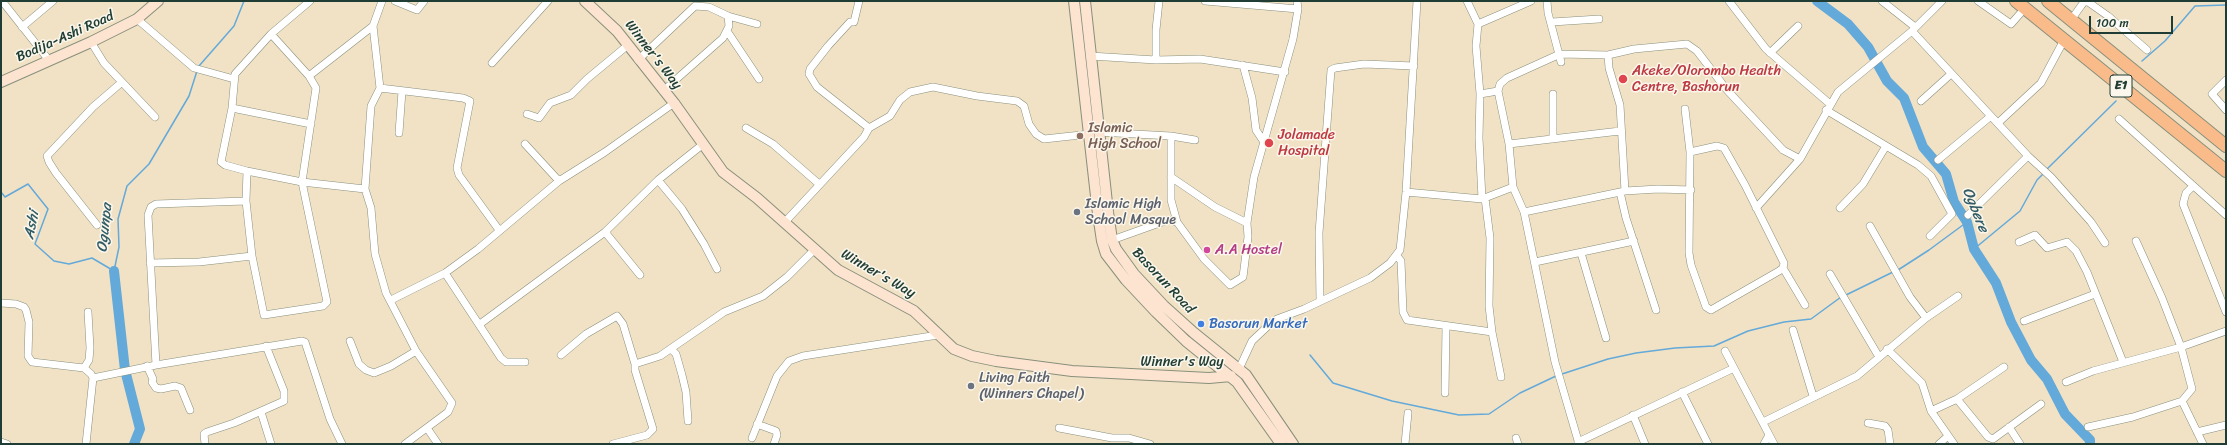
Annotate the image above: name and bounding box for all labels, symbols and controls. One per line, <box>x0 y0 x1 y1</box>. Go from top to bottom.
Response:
street label: Bodija-Ashi Road <box>14 8 116 66</box>
scale bar <box>2091 8 2175 34</box>
text: 100 m <box>2096 12 2129 34</box>
street label: Winner's Way <box>621 17 685 93</box>
place label: Akeke/Olorombo Health Centre, Bashorun <box>1632 63 1781 96</box>
marker: Akeke/Olorombo Health Centre, Bashorun <box>1617 73 1629 85</box>
road number: E1 <box>2110 75 2132 97</box>
place label: Islamic High School <box>1088 120 1161 152</box>
place label: Jolamade Hospital <box>1278 127 1335 160</box>
marker: Islamic High School <box>1075 131 1085 141</box>
marker: Jolamade Hospital <box>1263 137 1275 149</box>
water label: Ogbere <box>1958 185 1992 235</box>
place label: Islamic High School Mosque <box>1085 196 1176 228</box>
water label: Ogunpa <box>93 203 117 253</box>
marker: Islamic High School Mosque <box>1072 207 1082 217</box>
water label: Ashi <box>20 209 44 241</box>
place label: A.A Hostel <box>1215 242 1282 258</box>
street label: Basorun Road <box>1128 245 1198 317</box>
marker: A.A Hostel <box>1202 245 1212 255</box>
street label: Winner's Way <box>838 246 918 302</box>
place label: Basorun Market <box>1209 316 1307 332</box>
marker: Basorun Market <box>1196 319 1206 329</box>
street label: Winner's Way <box>1140 354 1224 370</box>
place label: Living Faith (Winners Chapel) <box>979 370 1083 402</box>
marker: Living Faith (Winners Chapel) <box>966 381 976 391</box>

